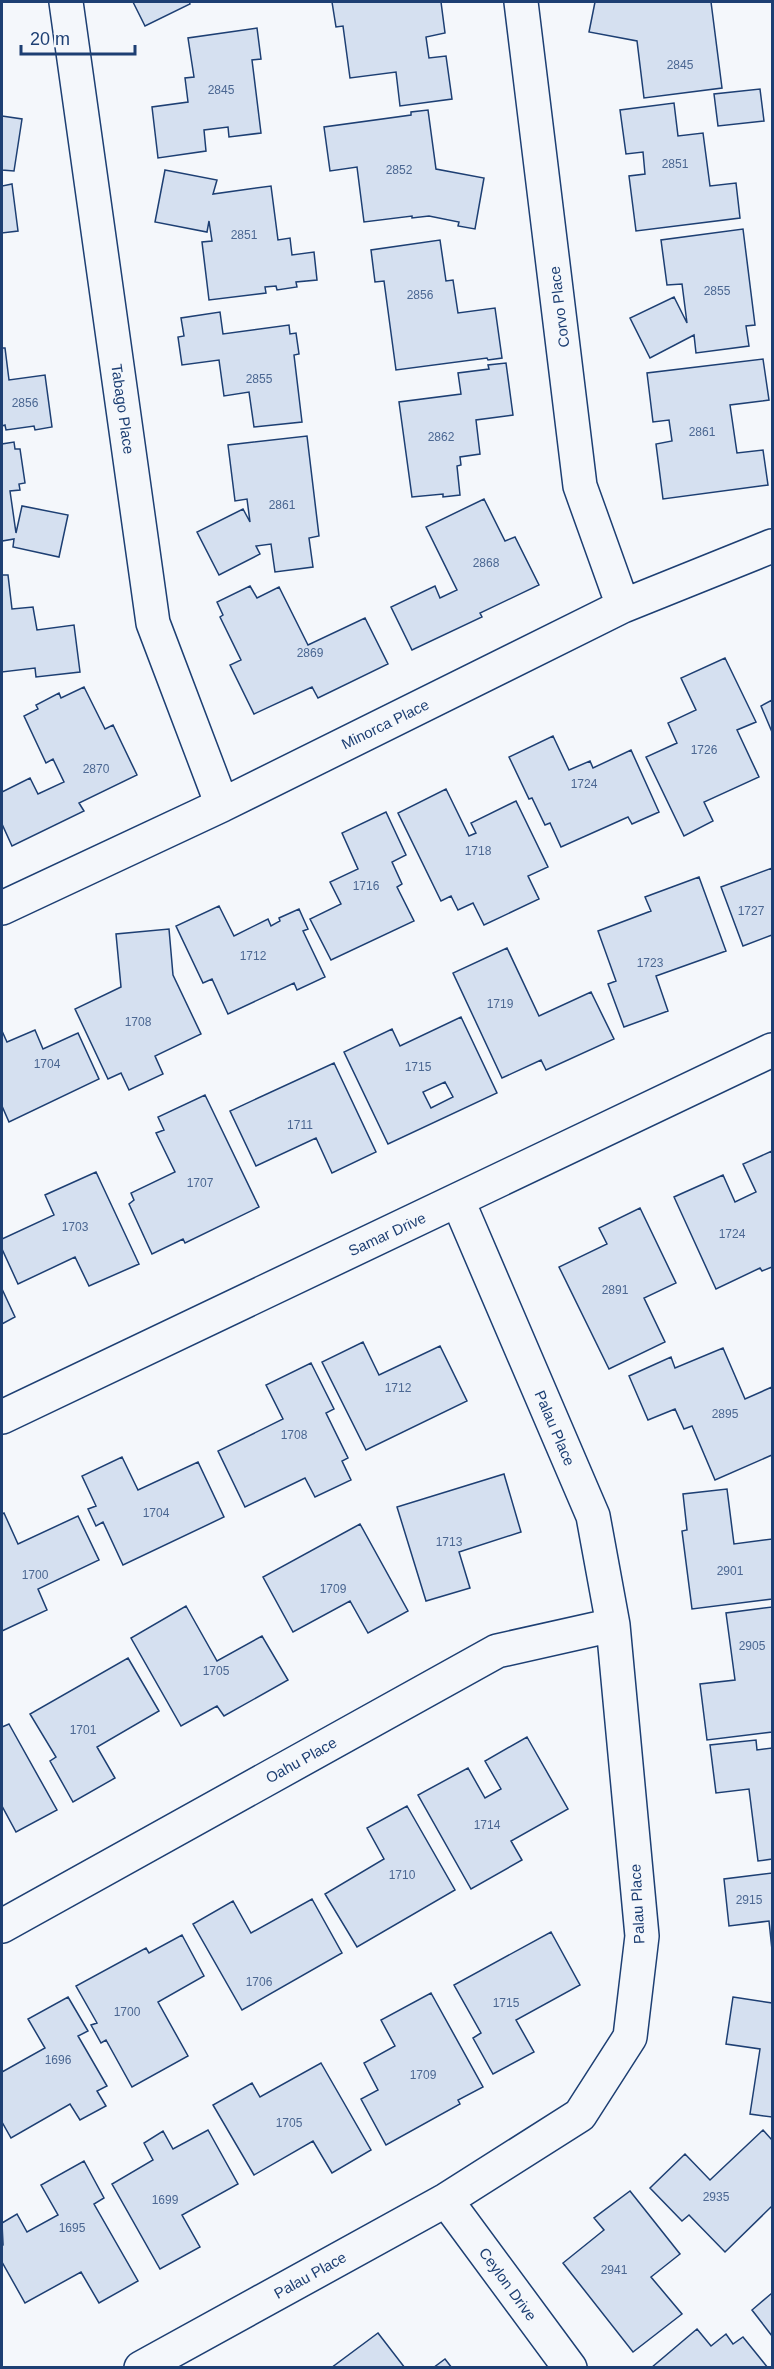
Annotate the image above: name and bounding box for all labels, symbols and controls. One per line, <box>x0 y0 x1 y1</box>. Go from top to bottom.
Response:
scale bar <box>21 18 135 56</box>
text: 20 m <box>30 29 70 49</box>
house number: 2845 <box>667 58 694 72</box>
house number: 2845 <box>208 83 235 97</box>
house number: 2851 <box>662 157 689 171</box>
house number: 2852 <box>386 163 413 177</box>
house number: 2851 <box>231 228 258 242</box>
street label: Corvo Place <box>546 265 572 349</box>
house number: 2855 <box>704 284 731 298</box>
house number: 2856 <box>407 288 434 302</box>
street label: Tabago Place <box>108 363 138 455</box>
house number: 2855 <box>246 372 273 386</box>
house number: 2856 <box>12 396 39 410</box>
house number: 2861 <box>689 425 716 439</box>
house number: 2862 <box>428 430 455 444</box>
house number: 2861 <box>269 498 296 512</box>
house number: 2868 <box>473 556 500 570</box>
house number: 2869 <box>297 646 324 660</box>
street label: Minorca Place <box>339 696 431 752</box>
house number: 1726 <box>691 743 718 757</box>
house number: 2870 <box>83 762 110 776</box>
house number: 1724 <box>571 777 598 791</box>
house number: 1718 <box>465 844 492 858</box>
house number: 1716 <box>353 879 380 893</box>
house number: 1727 <box>738 904 765 918</box>
house number: 1712 <box>240 949 267 963</box>
house number: 1723 <box>637 956 664 970</box>
house number: 1719 <box>487 997 514 1011</box>
house number: 1708 <box>125 1015 152 1029</box>
house number: 1704 <box>34 1057 61 1071</box>
house number: 1715 <box>405 1060 432 1074</box>
house number: 1711 <box>287 1118 313 1132</box>
house number: 1707 <box>187 1176 214 1190</box>
street label: Samar Drive <box>346 1209 428 1259</box>
house number: 1703 <box>62 1220 89 1234</box>
house number: 1724 <box>719 1227 746 1241</box>
house number: 2891 <box>602 1283 629 1297</box>
house number: 1712 <box>385 1381 412 1395</box>
street label: Palau Place <box>532 1388 578 1468</box>
house number: 2895 <box>712 1407 739 1421</box>
house number: 1708 <box>281 1428 308 1442</box>
house number: 1704 <box>143 1506 170 1520</box>
house number: 1713 <box>436 1535 463 1549</box>
house number: 2901 <box>717 1564 744 1578</box>
house number: 1700 <box>22 1568 49 1582</box>
house number: 1709 <box>320 1582 347 1596</box>
house number: 2905 <box>739 1639 766 1653</box>
house number: 1705 <box>203 1664 230 1678</box>
house number: 1701 <box>70 1723 97 1737</box>
street label: Oahu Place <box>263 1734 339 1786</box>
house number: 1714 <box>474 1818 501 1832</box>
street label: Palau Place <box>626 1864 648 1944</box>
house number: 1710 <box>389 1868 416 1882</box>
house number: 2915 <box>736 1893 763 1907</box>
house number: 1706 <box>246 1975 273 1989</box>
house number: 1715 <box>493 1996 520 2010</box>
house number: 1700 <box>114 2005 141 2019</box>
house number: 1696 <box>45 2053 72 2067</box>
house number: 1709 <box>410 2068 437 2082</box>
house number: 1705 <box>276 2116 303 2130</box>
house number: 2935 <box>703 2190 730 2204</box>
house number: 1699 <box>152 2193 179 2207</box>
house number: 1695 <box>59 2221 86 2235</box>
street label: Ceylon Drive <box>476 2244 540 2324</box>
street label: Palau Place <box>271 2248 349 2302</box>
house number: 2941 <box>601 2263 628 2277</box>

